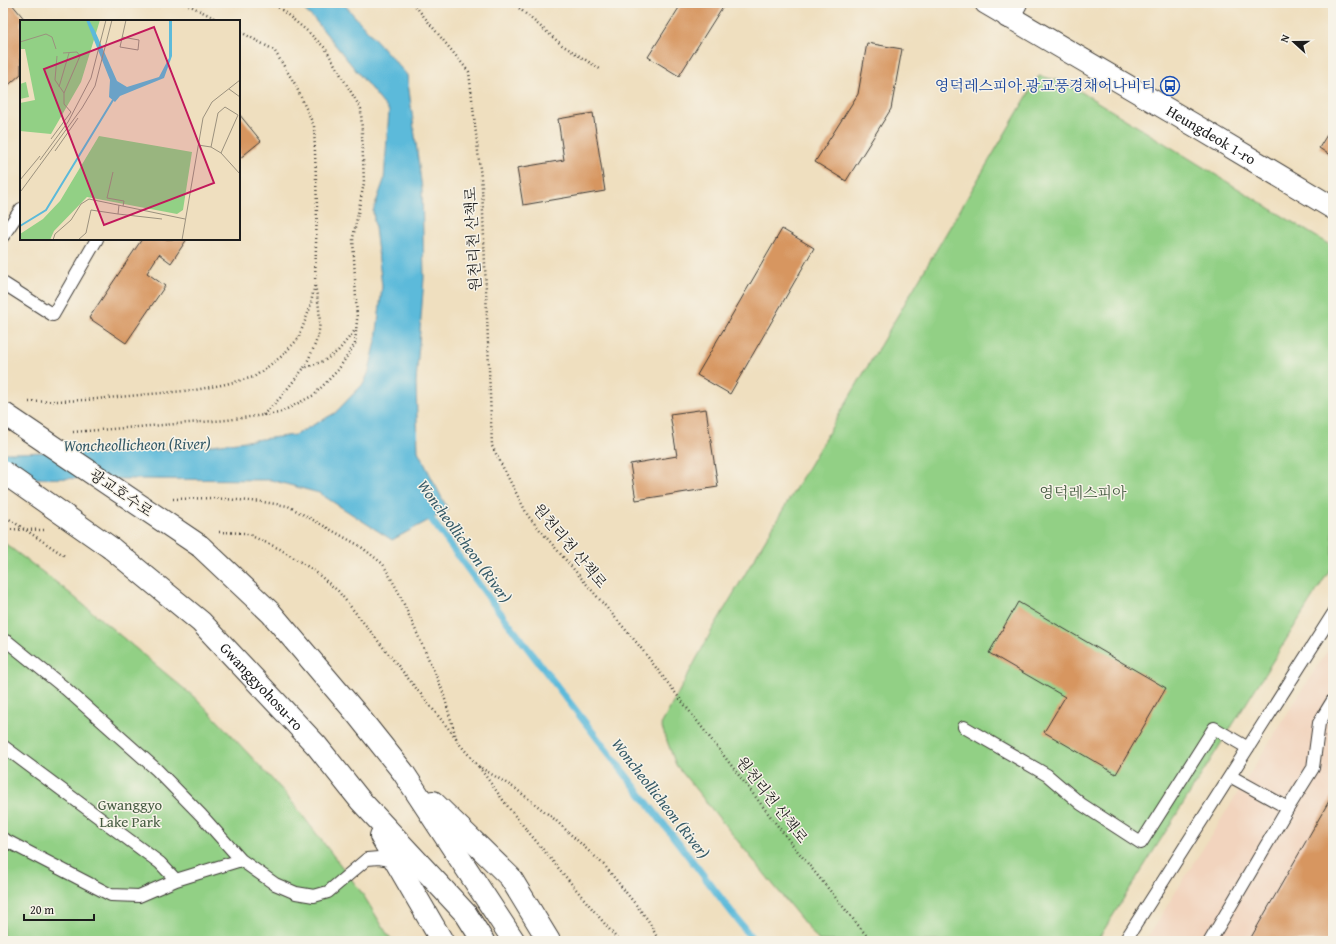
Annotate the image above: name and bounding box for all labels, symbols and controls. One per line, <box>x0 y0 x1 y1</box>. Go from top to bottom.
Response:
inset map <box>20 20 240 240</box>
north arrow <box>1274 22 1314 62</box>
text: N <box>1276 32 1294 45</box>
place label: 영덕레스피아.광교풍경채어나비티 <box>935 75 1156 96</box>
bus stop icon: 영덕레스피아.광교풍경채어나비티 <box>1159 75 1181 97</box>
street label: Heungdeok 1-ro <box>1163 100 1260 170</box>
street label: 원천리천 산책로 <box>459 186 486 292</box>
water label: Woncheollicheon (River) <box>63 431 211 457</box>
street label: 광교호수로 <box>85 464 158 522</box>
water label: Woncheollicheon (River) <box>412 474 518 608</box>
park label: 영덕레스피아 <box>1040 482 1127 503</box>
street label: 원천리천 산책로 <box>529 499 612 593</box>
street label: Gwanggyohosu-ro <box>215 638 309 735</box>
water label: Woncheollicheon (River) <box>606 733 716 864</box>
street label: 원천리천 산책로 <box>732 752 813 848</box>
park label: Gwanggyo Lake Park <box>98 794 163 832</box>
scale bar <box>24 896 94 922</box>
text: 20 m <box>30 901 54 918</box>

